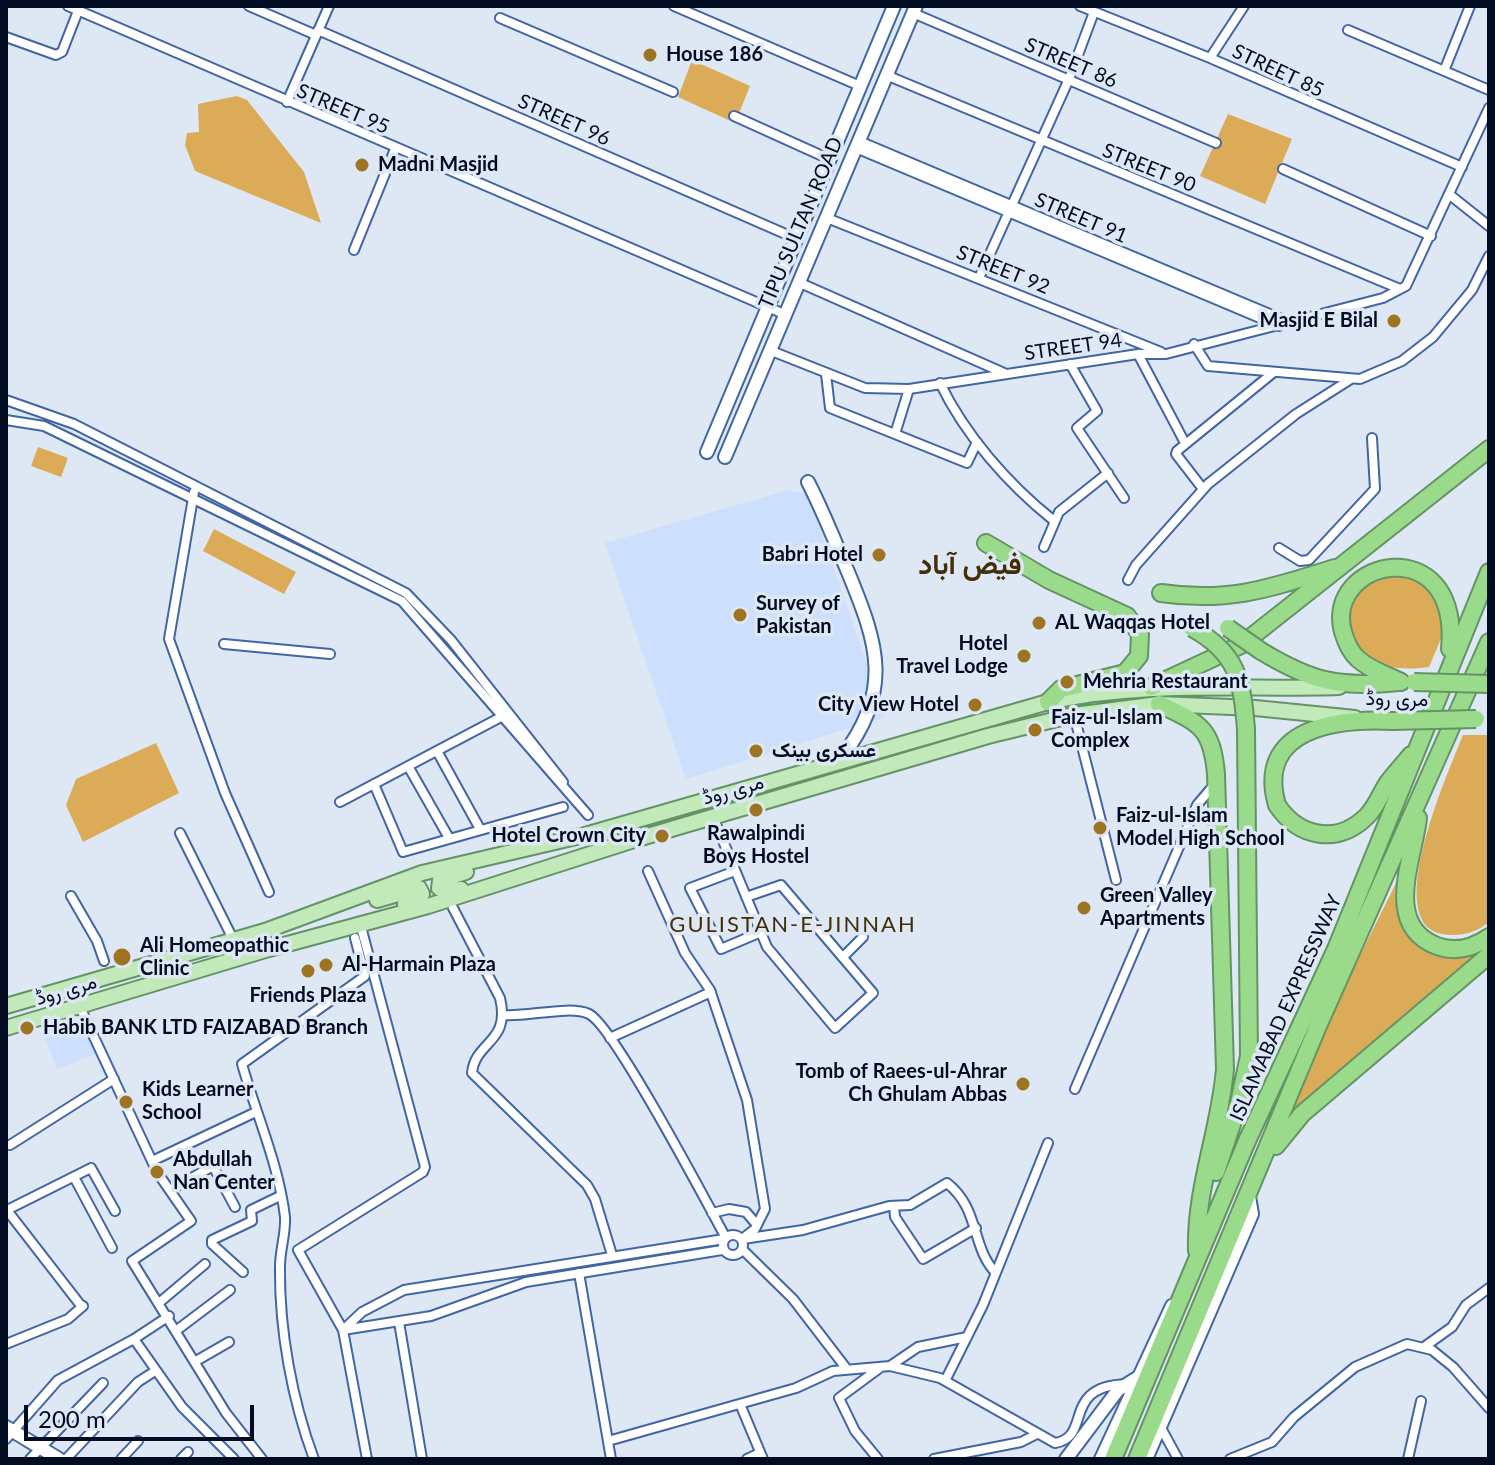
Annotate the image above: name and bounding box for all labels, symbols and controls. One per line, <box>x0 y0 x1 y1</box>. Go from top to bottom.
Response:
street label: STREET 86 <box>1021 33 1121 93</box>
street label: STREET 85 <box>1228 39 1328 103</box>
place label: House 186 <box>666 43 763 67</box>
marker: House 186 <box>641 46 659 64</box>
street label: STREET 95 <box>293 79 393 139</box>
street label: STREET 96 <box>514 89 614 151</box>
street label: TIPU SULTAN ROAD <box>754 133 848 313</box>
street label: STREET 90 <box>1099 138 1199 198</box>
place label: Madni Masjid <box>378 153 498 177</box>
marker: Madni Masjid <box>353 156 371 174</box>
street label: STREET 91 <box>1031 188 1131 248</box>
street label: STREET 92 <box>953 240 1053 300</box>
place label: Masjid E Bilal <box>1260 309 1378 333</box>
marker: Masjid E Bilal <box>1385 312 1403 330</box>
street label: STREET 94 <box>1023 328 1123 366</box>
place label: Babri Hotel <box>762 543 863 567</box>
marker: Babri Hotel <box>870 546 888 564</box>
district label: فیض آباد <box>918 548 1022 582</box>
place label: Survey of Pakistan <box>756 592 840 639</box>
marker: Survey of Pakistan <box>731 606 749 624</box>
place label: AL Waqqas Hotel <box>1055 611 1210 635</box>
marker: AL Waqqas Hotel <box>1030 614 1048 632</box>
place label: Hotel Travel Lodge <box>896 632 1008 679</box>
marker: Hotel Travel Lodge <box>1015 647 1033 665</box>
place label: Mehria Restaurant <box>1083 670 1248 694</box>
marker: Mehria Restaurant <box>1058 673 1076 691</box>
street label: مری روڈ <box>1365 686 1429 712</box>
place label: City View Hotel <box>818 693 959 717</box>
marker: City View Hotel <box>966 696 984 714</box>
place label: Faiz-ul-Islam Complex <box>1051 706 1163 753</box>
marker: Faiz-ul-Islam Complex <box>1026 721 1044 739</box>
place label: عسکری بینک <box>772 739 876 763</box>
marker: عسکری بینک <box>747 742 765 760</box>
street label: مری روڈ <box>700 770 766 810</box>
marker: Rawalpindi Boys Hostel <box>747 801 765 819</box>
place label: Faiz-ul-Islam Model High School <box>1116 804 1285 851</box>
marker: Faiz-ul-Islam Model High School <box>1091 819 1109 837</box>
place label: Rawalpindi Boys Hostel <box>703 822 809 869</box>
place label: Hotel Crown City <box>492 824 646 848</box>
marker: Hotel Crown City <box>653 827 671 845</box>
place label: Green Valley Apartments <box>1100 884 1212 931</box>
street label: ISLAMABAD EXPRESSWAY <box>1225 891 1347 1125</box>
marker: Green Valley Apartments <box>1075 899 1093 917</box>
district label: GULISTAN-E-JINNAH <box>669 912 917 938</box>
place label: Ali Homeopathic Clinic <box>140 934 289 981</box>
marker: Ali Homeopathic Clinic <box>111 946 133 968</box>
place label: Al-Harmain Plaza <box>342 953 496 977</box>
marker: Al-Harmain Plaza <box>317 956 335 974</box>
marker: Friends Plaza <box>299 962 317 980</box>
street label: مری روڈ <box>33 969 99 1011</box>
place label: Friends Plaza <box>250 984 366 1008</box>
place label: Habib BANK LTD FAIZABAD Branch <box>43 1016 368 1040</box>
marker: Habib BANK LTD FAIZABAD Branch <box>18 1019 36 1037</box>
place label: Tomb of Raees-ul-Ahrar Ch Ghulam Abbas <box>795 1060 1007 1107</box>
marker: Tomb of Raees-ul-Ahrar Ch Ghulam Abbas <box>1014 1075 1032 1093</box>
place label: Kids Learner School <box>142 1078 253 1125</box>
marker: Kids Learner School <box>117 1093 135 1111</box>
place label: Abdullah Nan Center <box>173 1148 275 1195</box>
marker: Abdullah Nan Center <box>148 1163 166 1181</box>
scale bar <box>28 1389 258 1439</box>
text: 200 m <box>38 1404 106 1433</box>

